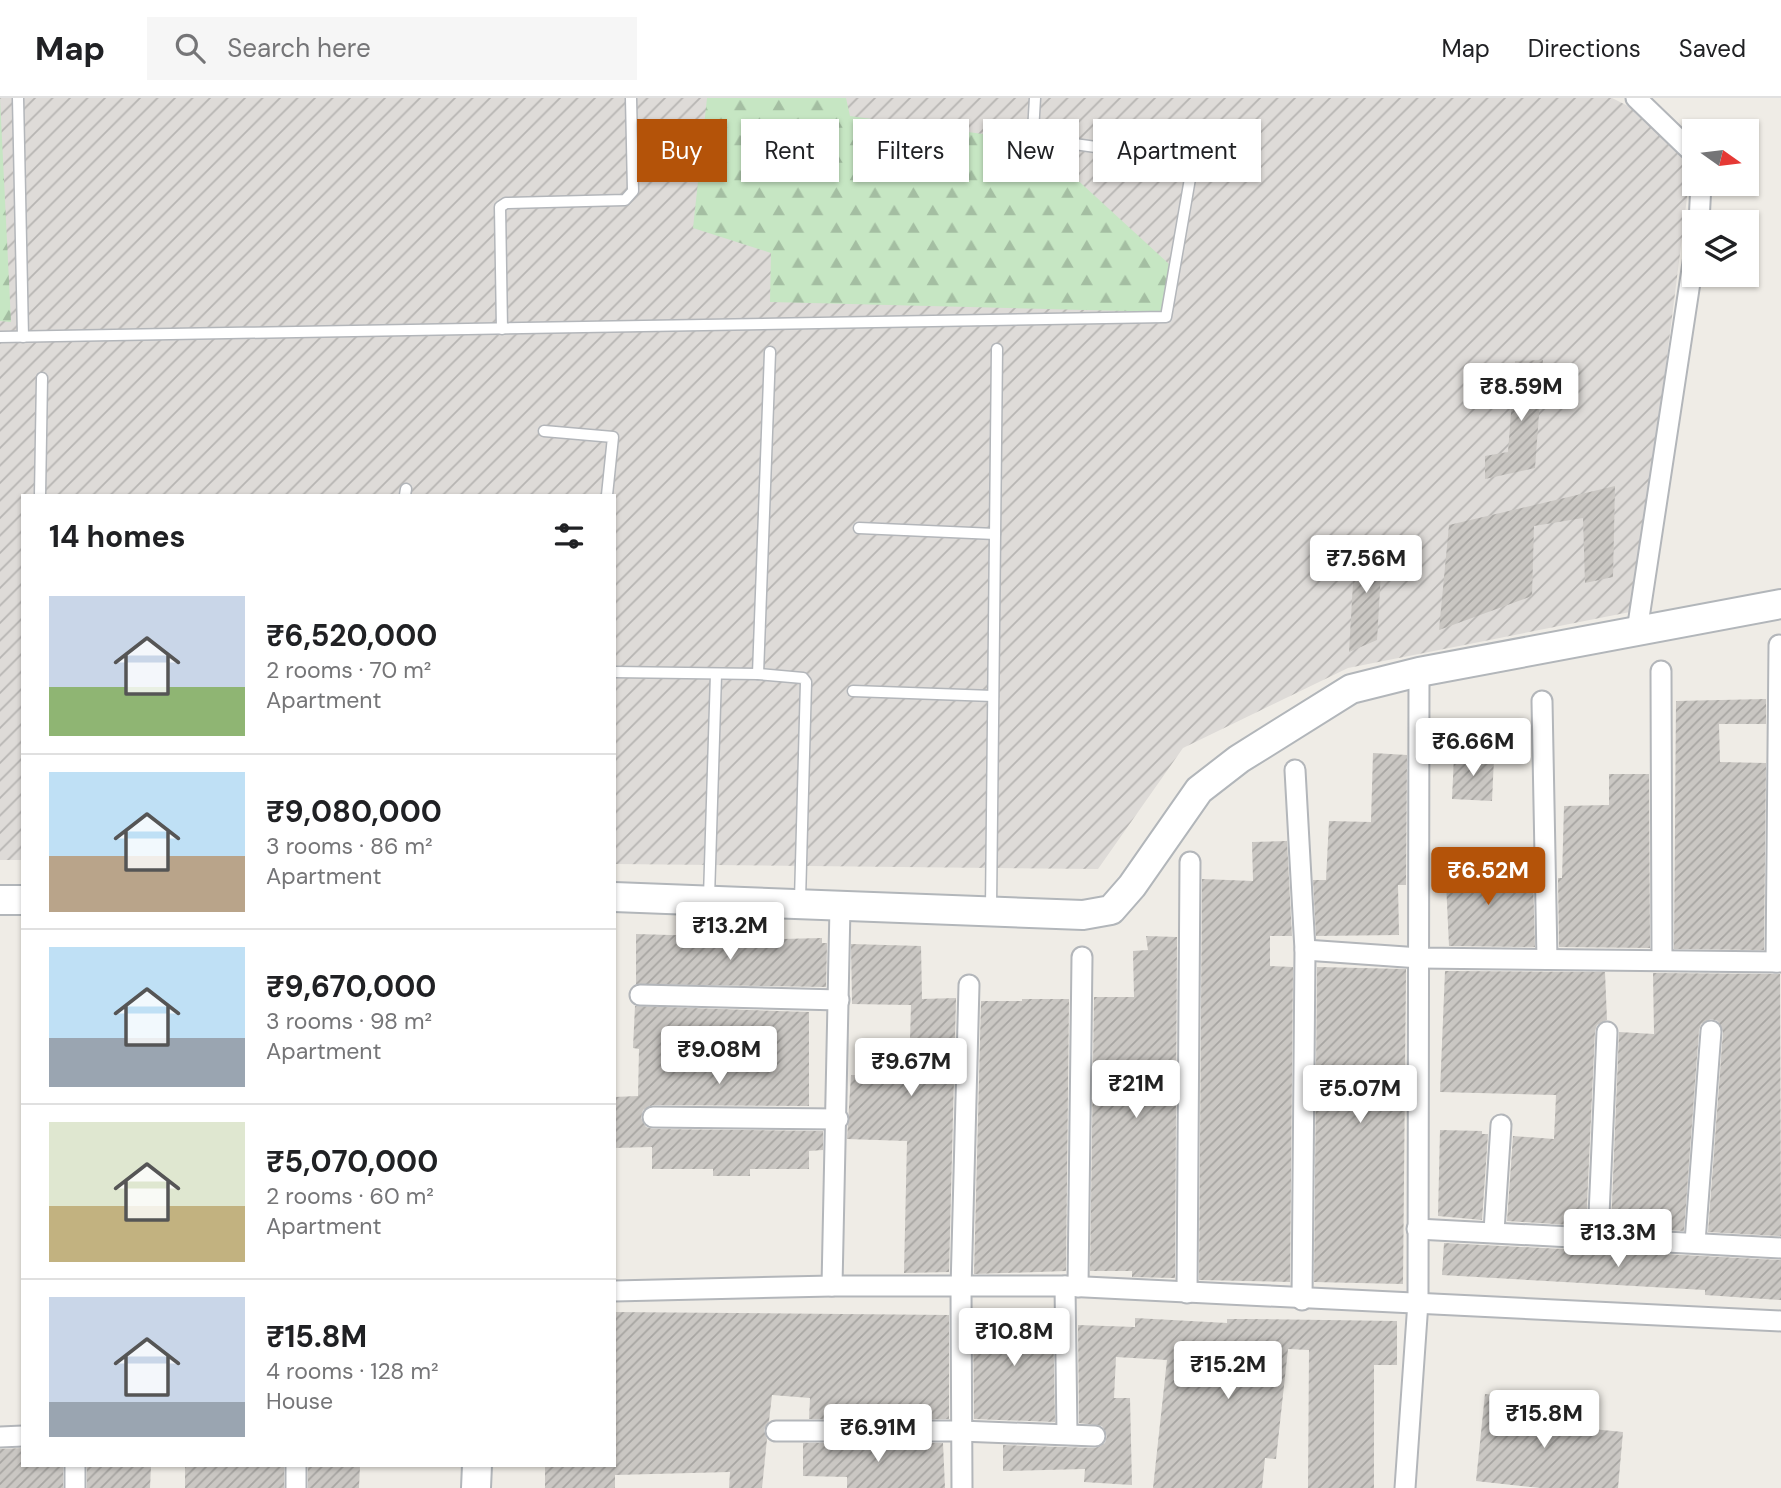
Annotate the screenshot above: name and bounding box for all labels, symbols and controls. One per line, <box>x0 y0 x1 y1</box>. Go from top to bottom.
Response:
search box <box>147 17 637 80</box>
text: Map <box>35 27 105 70</box>
icon: search <box>171 29 209 67</box>
text: Search here <box>227 31 371 65</box>
text: Map <box>1442 33 1490 64</box>
text: Directions <box>1528 33 1641 64</box>
text: Saved <box>1679 33 1746 64</box>
chip: Buy <box>637 119 727 182</box>
chip: Rent <box>741 119 839 182</box>
chip: Filters <box>853 119 969 182</box>
chip: New <box>983 119 1079 182</box>
chip: Apartment <box>1093 119 1261 182</box>
north arrow <box>1682 119 1759 196</box>
map controls <box>1682 119 1759 287</box>
button: layers <box>1682 210 1759 287</box>
pin: ₹8.59M <box>1464 364 1578 423</box>
text: ₹8.59M <box>1479 371 1563 401</box>
text: 14 homes <box>49 517 186 556</box>
icon: filters <box>550 517 588 555</box>
pin: ₹7.56M <box>1309 536 1423 595</box>
text: ₹7.56M <box>1326 543 1406 573</box>
text: ₹6,520,000 <box>266 616 437 655</box>
icon: home <box>105 624 189 708</box>
text: 2 rooms · 70 m² <box>266 655 431 685</box>
text: Apartment <box>266 685 381 715</box>
pin: ₹6.66M <box>1416 718 1530 778</box>
text: ₹6.66M <box>1432 726 1514 756</box>
text: ₹9,080,000 <box>266 792 442 831</box>
icon: home <box>105 800 189 884</box>
text: 3 rooms · 86 m² <box>266 831 433 861</box>
pin: ₹6.52M <box>1431 848 1545 907</box>
text: ₹6.52M <box>1447 855 1529 885</box>
text: Apartment <box>266 861 381 891</box>
pin: ₹13.2M <box>673 902 787 962</box>
text: ₹13.2M <box>692 910 768 940</box>
text: ₹9,670,000 <box>266 967 436 1006</box>
icon: home <box>105 975 189 1059</box>
text: 3 rooms · 98 m² <box>266 1006 432 1036</box>
pin: ₹9.08M <box>662 1026 776 1086</box>
text: ₹9.08M <box>677 1034 761 1064</box>
text: Apartment <box>266 1036 381 1066</box>
pin: ₹9.67M <box>854 1038 968 1098</box>
text: ₹9.67M <box>871 1046 951 1076</box>
pin: ₹21M <box>1095 1060 1177 1120</box>
pin: ₹5.07M <box>1303 1066 1417 1125</box>
text: ₹21M <box>1108 1068 1164 1098</box>
text: ₹5.07M <box>1319 1073 1401 1103</box>
text: ₹5,070,000 <box>266 1142 438 1181</box>
icon: home <box>105 1150 189 1234</box>
text: 2 rooms · 60 m² <box>266 1181 434 1211</box>
pin: ₹13.3M <box>1561 1210 1675 1269</box>
text: Apartment <box>266 1211 381 1241</box>
text: ₹13.3M <box>1580 1217 1656 1247</box>
pin: ₹10.8M <box>957 1308 1071 1368</box>
text: ₹10.8M <box>975 1316 1053 1346</box>
text: ₹15.8M <box>266 1317 367 1356</box>
icon: home <box>105 1325 189 1409</box>
pin: ₹15.2M <box>1171 1342 1285 1401</box>
text: ₹15.2M <box>1190 1349 1266 1379</box>
text: 4 rooms · 128 m² <box>266 1356 438 1386</box>
text: House <box>266 1386 333 1416</box>
pin: ₹15.8M <box>1487 1390 1601 1450</box>
text: ₹15.8M <box>1505 1398 1583 1428</box>
pin: ₹6.91M <box>821 1404 935 1464</box>
text: ₹6.91M <box>840 1412 916 1442</box>

